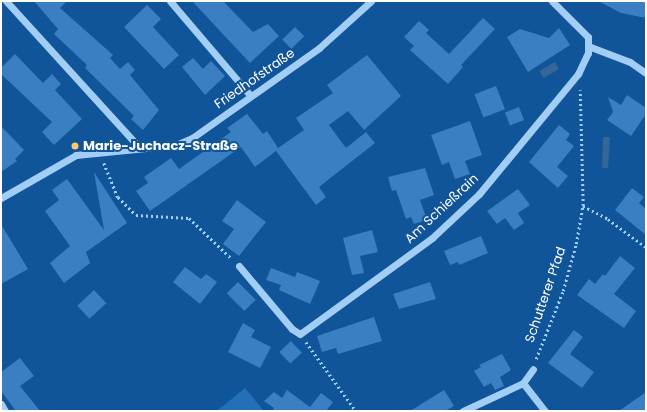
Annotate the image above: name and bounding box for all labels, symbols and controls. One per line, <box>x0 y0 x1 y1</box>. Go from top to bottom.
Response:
street label: Friedhofstraße <box>212 46 298 112</box>
place label: Marie-Juchacz-Straße <box>83 138 238 154</box>
marker: Marie-Juchacz-Straße <box>70 141 80 151</box>
street label: Am Schießrain <box>402 171 482 247</box>
street label: Schutterer Pfad <box>522 245 570 345</box>

